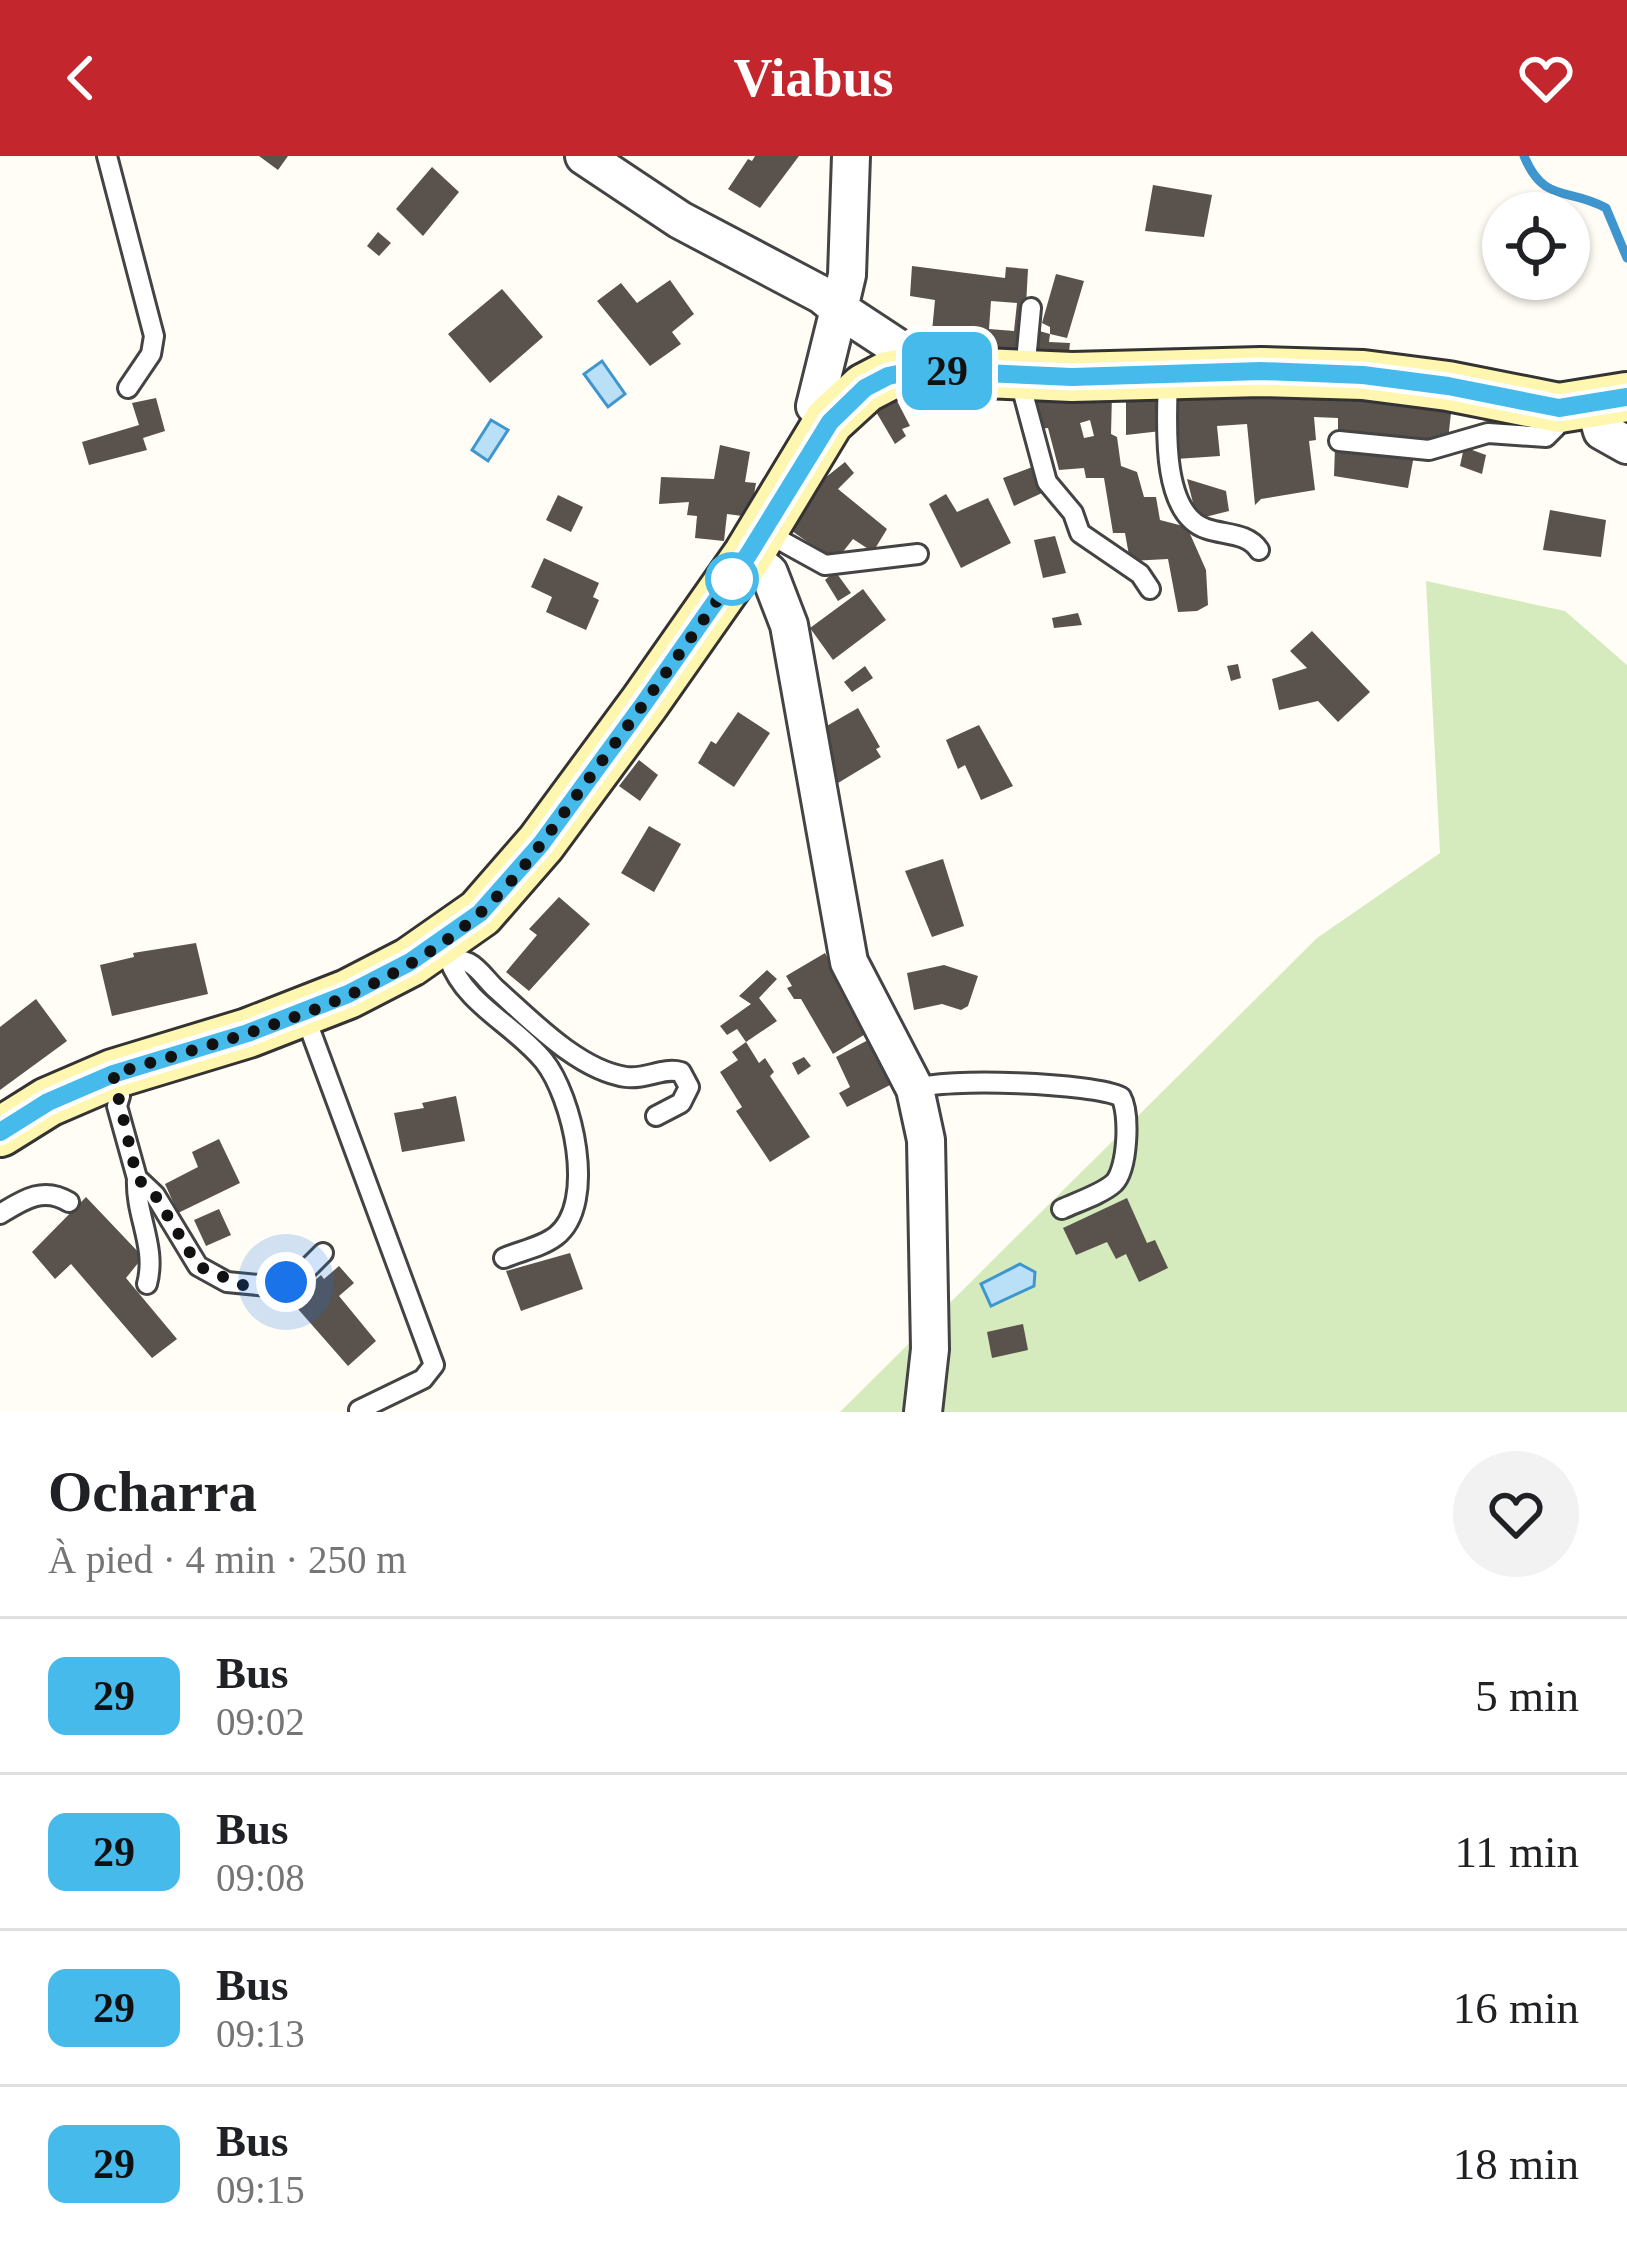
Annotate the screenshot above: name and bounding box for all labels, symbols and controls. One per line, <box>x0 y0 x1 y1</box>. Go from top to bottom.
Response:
icon: back <box>48 45 114 111</box>
icon: heart <box>1513 45 1579 111</box>
text: Viabus <box>733 48 894 108</box>
map controls <box>1482 192 1590 300</box>
button: locate <box>1482 192 1590 300</box>
line badge: 29 <box>893 332 1001 410</box>
text: 29 <box>926 348 968 394</box>
unlabelled marker <box>707 554 757 604</box>
your location <box>256 1252 316 1312</box>
button: heart <box>1453 1451 1579 1577</box>
text: Ocharra <box>48 1460 257 1523</box>
text: À pied · 4 min · 250 m <box>48 1538 407 1581</box>
text: Bus <box>216 1648 289 1698</box>
text: 5 min <box>1475 1671 1579 1721</box>
text: 29 <box>93 1673 135 1719</box>
text: 09:02 <box>216 1700 305 1743</box>
text: Bus <box>216 1804 289 1854</box>
text: 11 min <box>1454 1827 1579 1877</box>
text: 29 <box>93 1829 135 1875</box>
text: 09:08 <box>216 1856 305 1899</box>
text: Bus <box>216 1960 289 2010</box>
text: 16 min <box>1453 1983 1579 2033</box>
text: 29 <box>93 1985 135 2031</box>
text: 09:13 <box>216 2012 305 2055</box>
text: Bus <box>216 2116 289 2166</box>
text: 18 min <box>1453 2139 1579 2189</box>
text: 29 <box>93 2141 135 2187</box>
text: 09:15 <box>216 2168 305 2211</box>

